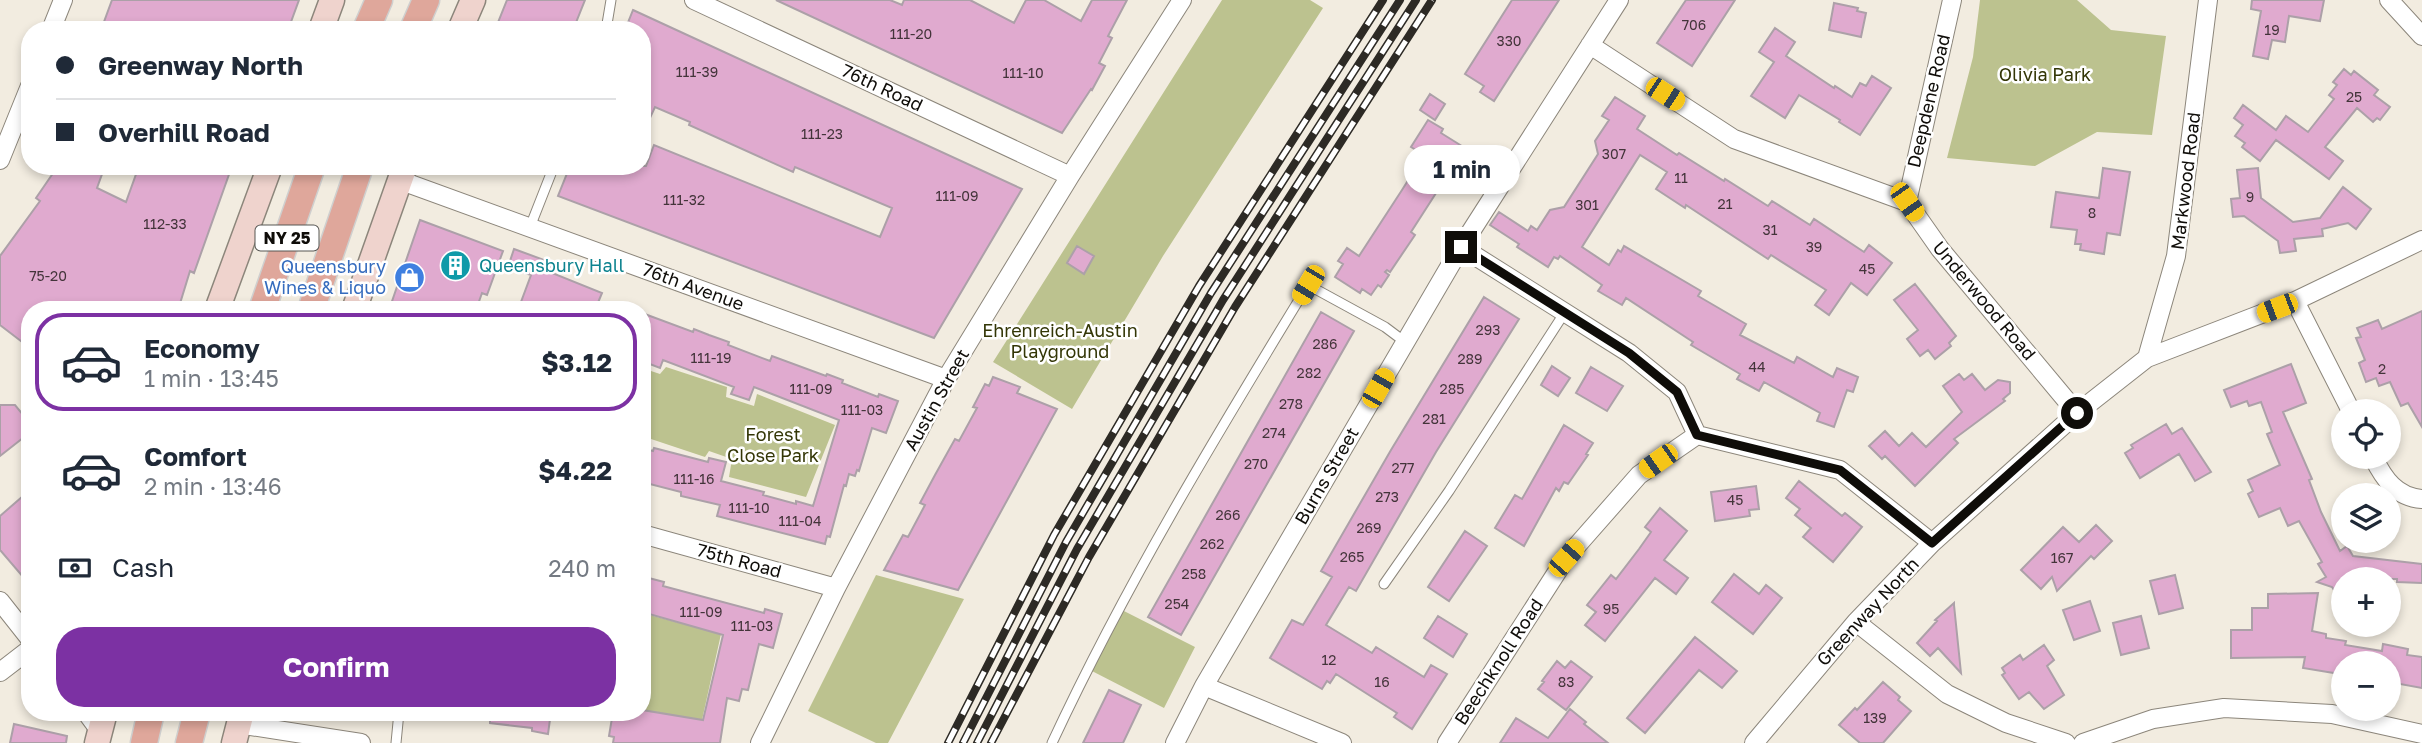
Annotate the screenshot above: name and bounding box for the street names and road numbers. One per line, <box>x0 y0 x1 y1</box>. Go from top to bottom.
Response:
street label: Deepdene Road <box>1902 32 1954 170</box>
street label: 76th Road <box>838 59 927 116</box>
street label: Markwood Road <box>2166 111 2204 251</box>
road number: NY 25 <box>256 226 318 250</box>
street label: Underwood Road <box>1929 236 2041 364</box>
street label: 76th Avenue <box>639 257 747 315</box>
street label: Austin Street <box>899 345 973 454</box>
street label: Burns Street <box>1290 423 1363 528</box>
street label: 75th Road <box>694 538 784 582</box>
street label: Greenway North <box>1811 553 1923 670</box>
street label: Beechknoll Road <box>1449 594 1547 729</box>

